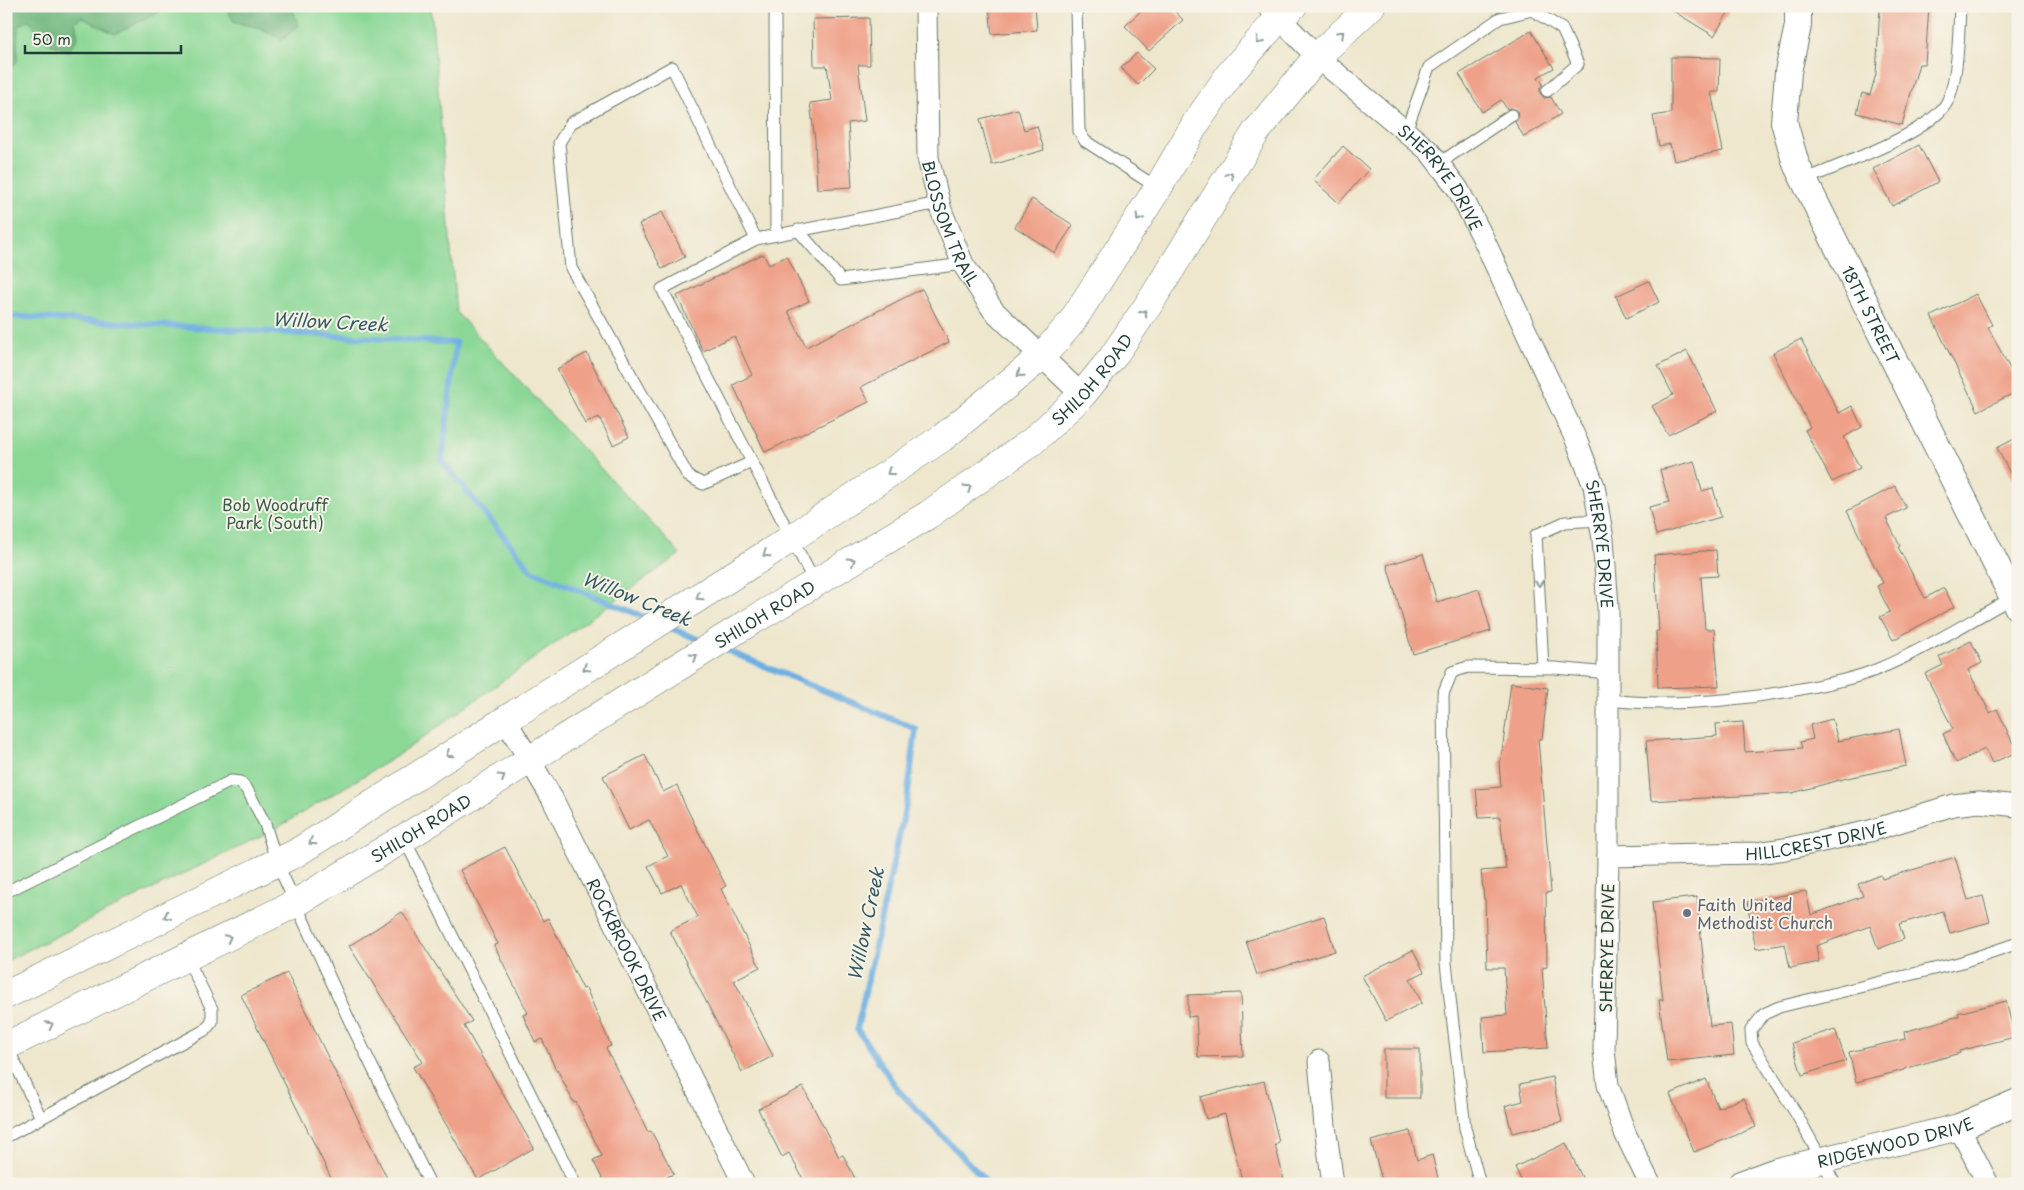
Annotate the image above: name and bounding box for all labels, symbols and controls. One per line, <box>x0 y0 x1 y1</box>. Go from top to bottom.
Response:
scale bar <box>25 22 181 54</box>
text: 50 m <box>32 27 71 50</box>
one-way arrow <box>1335 31 1344 40</box>
one-way arrow <box>1256 35 1265 44</box>
street label: SHERRYE DRIVE <box>1393 118 1489 234</box>
street label: BLOSSOM TRAIL <box>917 157 986 290</box>
one-way arrow <box>1223 171 1233 180</box>
one-way arrow <box>1135 213 1145 222</box>
street label: 18TH STREET <box>1836 261 1906 368</box>
water label: Willow Creek <box>272 305 389 338</box>
one-way arrow <box>1138 309 1147 319</box>
street label: SHILOH ROAD <box>1045 328 1138 430</box>
one-way arrow <box>1016 369 1025 378</box>
one-way arrow <box>887 466 896 476</box>
street label: SHERRYE DRIVE <box>1581 476 1620 609</box>
one-way arrow <box>962 485 972 494</box>
park label: Bob Woodruff Park (South) <box>222 492 330 534</box>
one-way arrow <box>762 548 771 558</box>
one-way arrow <box>847 557 856 567</box>
water label: Willow Creek <box>579 564 696 632</box>
street label: SHILOH ROAD <box>709 574 820 654</box>
one-way arrow <box>1533 579 1544 587</box>
one-way arrow <box>696 591 705 600</box>
one-way arrow <box>688 654 697 663</box>
one-way arrow <box>583 662 592 672</box>
one-way arrow <box>445 748 454 758</box>
one-way arrow <box>496 774 506 783</box>
street label: SHILOH ROAD <box>366 787 476 868</box>
street label: HILLCREST DRIVE <box>1745 815 1889 865</box>
one-way arrow <box>308 836 318 845</box>
water label: Willow Creek <box>840 864 890 983</box>
street label: ROCKBROOK DRIVE <box>582 874 673 1025</box>
street label: SHERRYE DRIVE <box>1593 883 1619 1013</box>
place label: Faith United Methodist Church <box>1697 892 1833 934</box>
marker: Faith United Methodist Church <box>1681 907 1693 919</box>
one-way arrow <box>164 910 173 920</box>
one-way arrow <box>223 934 232 945</box>
one-way arrow <box>45 1021 54 1031</box>
street label: RIDGEWOOD DRIVE <box>1815 1110 1977 1173</box>

